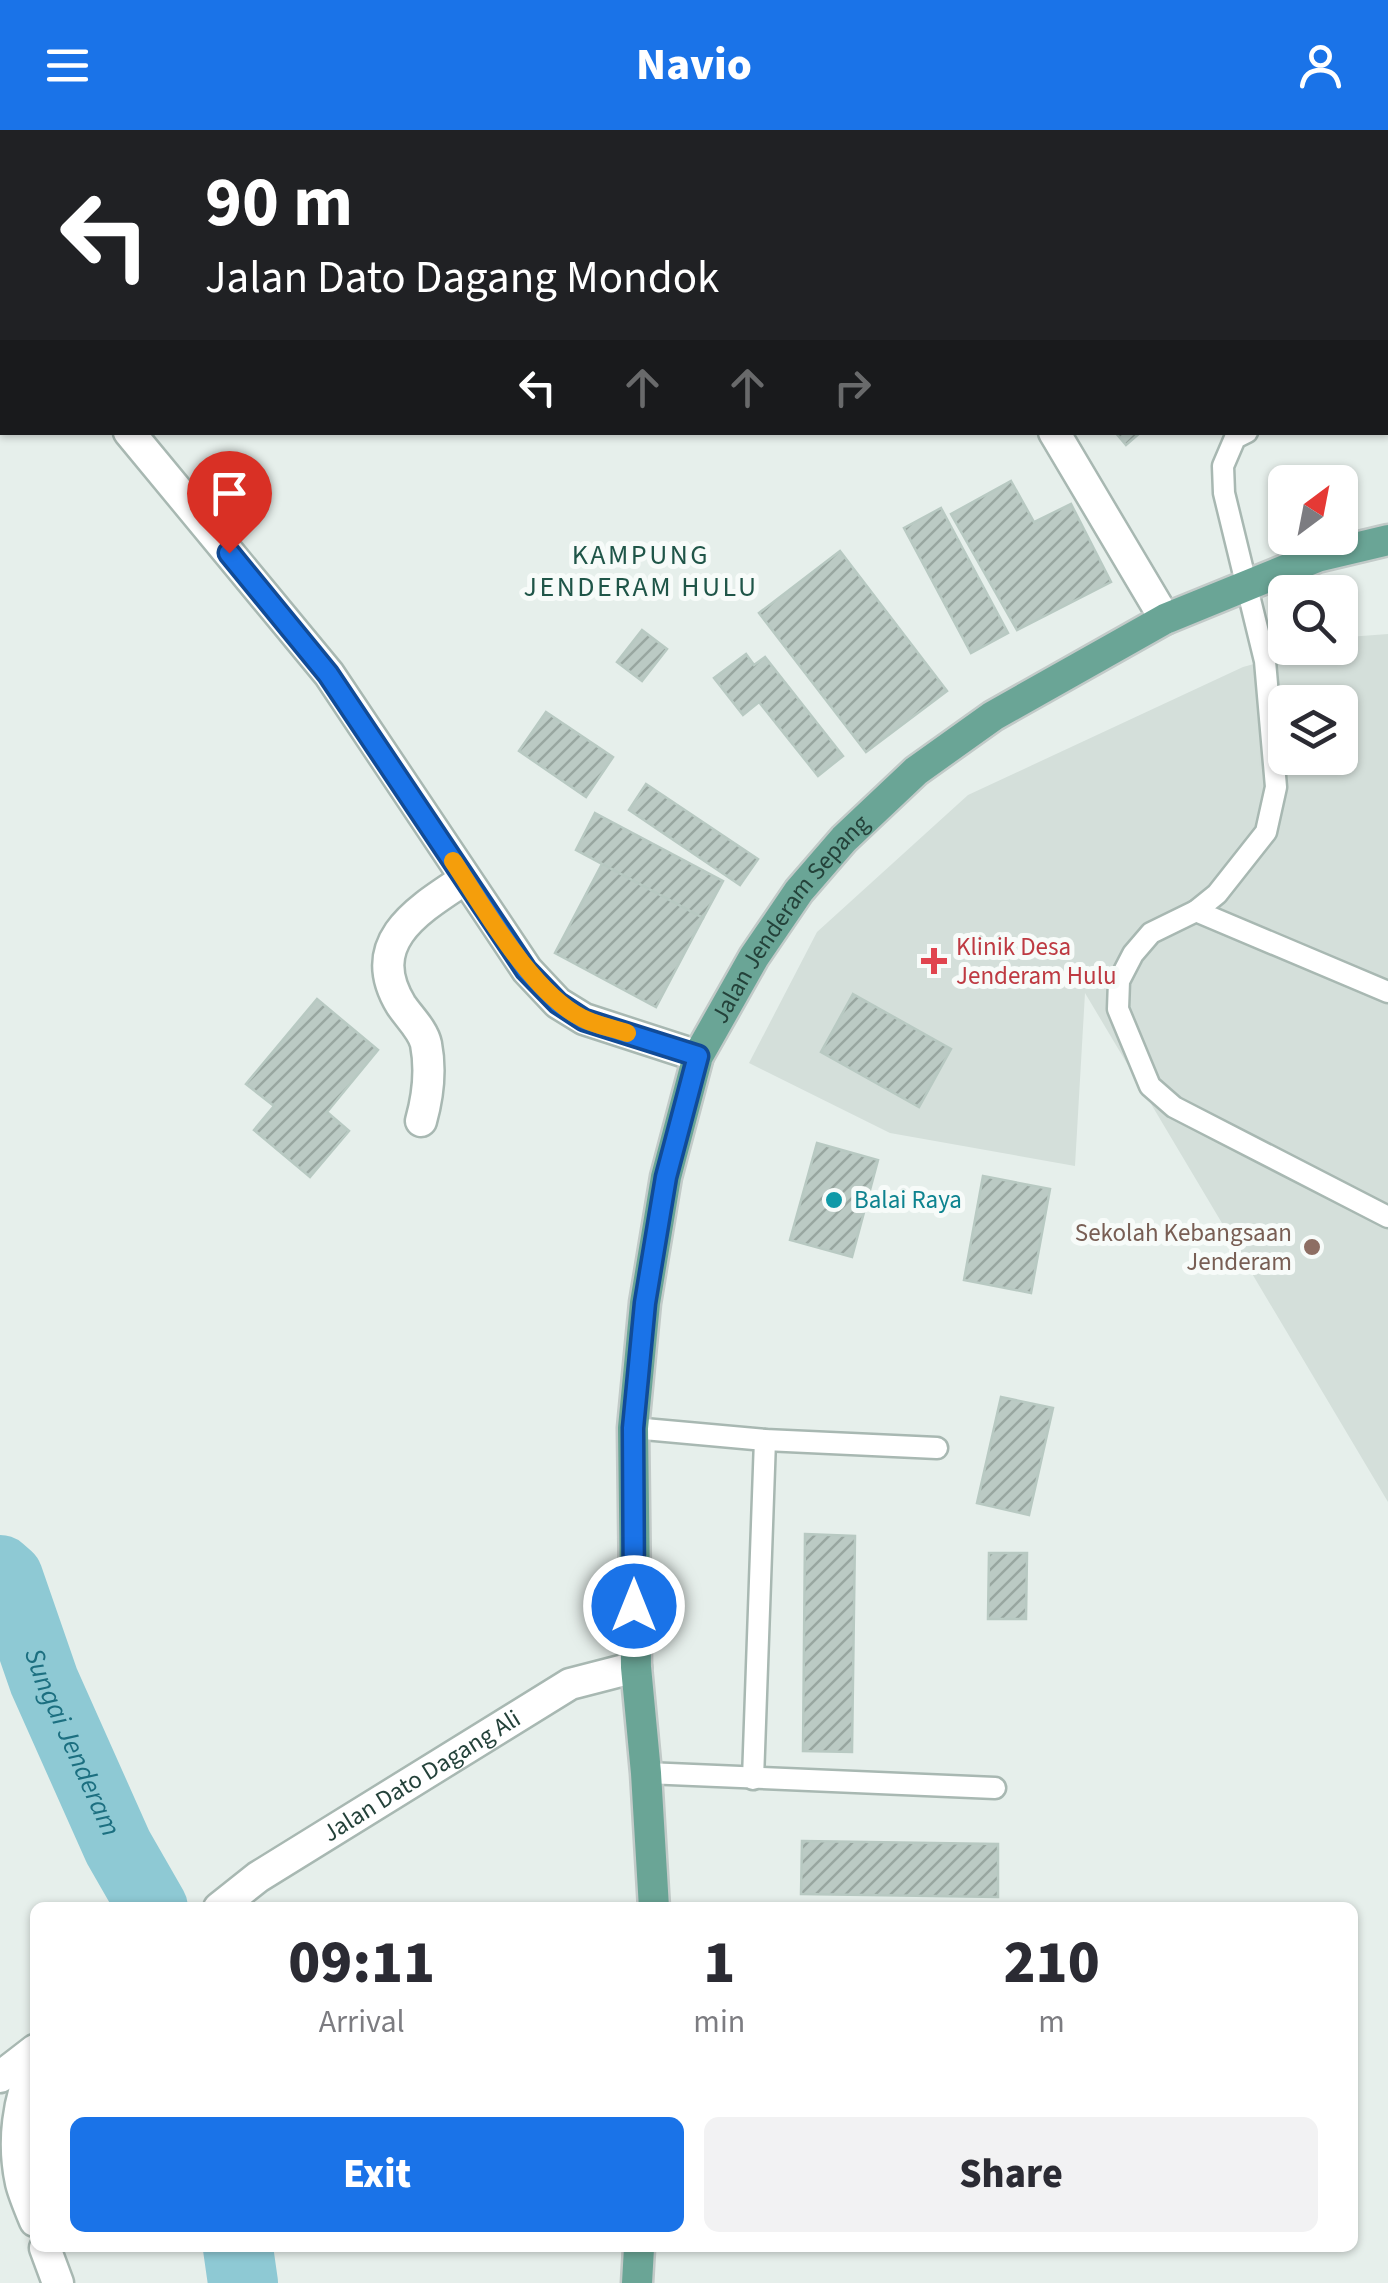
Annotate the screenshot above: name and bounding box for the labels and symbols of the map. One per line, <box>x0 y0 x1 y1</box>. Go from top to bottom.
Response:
pin <box>187 451 272 554</box>
north arrow <box>1268 465 1358 555</box>
district label: KAMPUNG JENDERAM HULU <box>524 535 758 607</box>
street label: Jalan Jenderam Sepang <box>702 806 878 1030</box>
place label: Klinik Desa Jenderam Hulu <box>956 929 1117 994</box>
marker: Klinik Desa Jenderam Hulu <box>921 948 947 974</box>
place label: Balai Raya <box>854 1182 962 1218</box>
marker: Balai Raya <box>823 1189 845 1211</box>
place label: Sekolah Kebangsaan Jenderam <box>1075 1215 1292 1280</box>
marker: Sekolah Kebangsaan Jenderam <box>1301 1236 1323 1258</box>
position arrow <box>582 1554 686 1658</box>
water label: Sungai Jenderam <box>14 1643 131 1843</box>
street label: Jalan Dato Dagang Ali <box>315 1701 527 1851</box>

